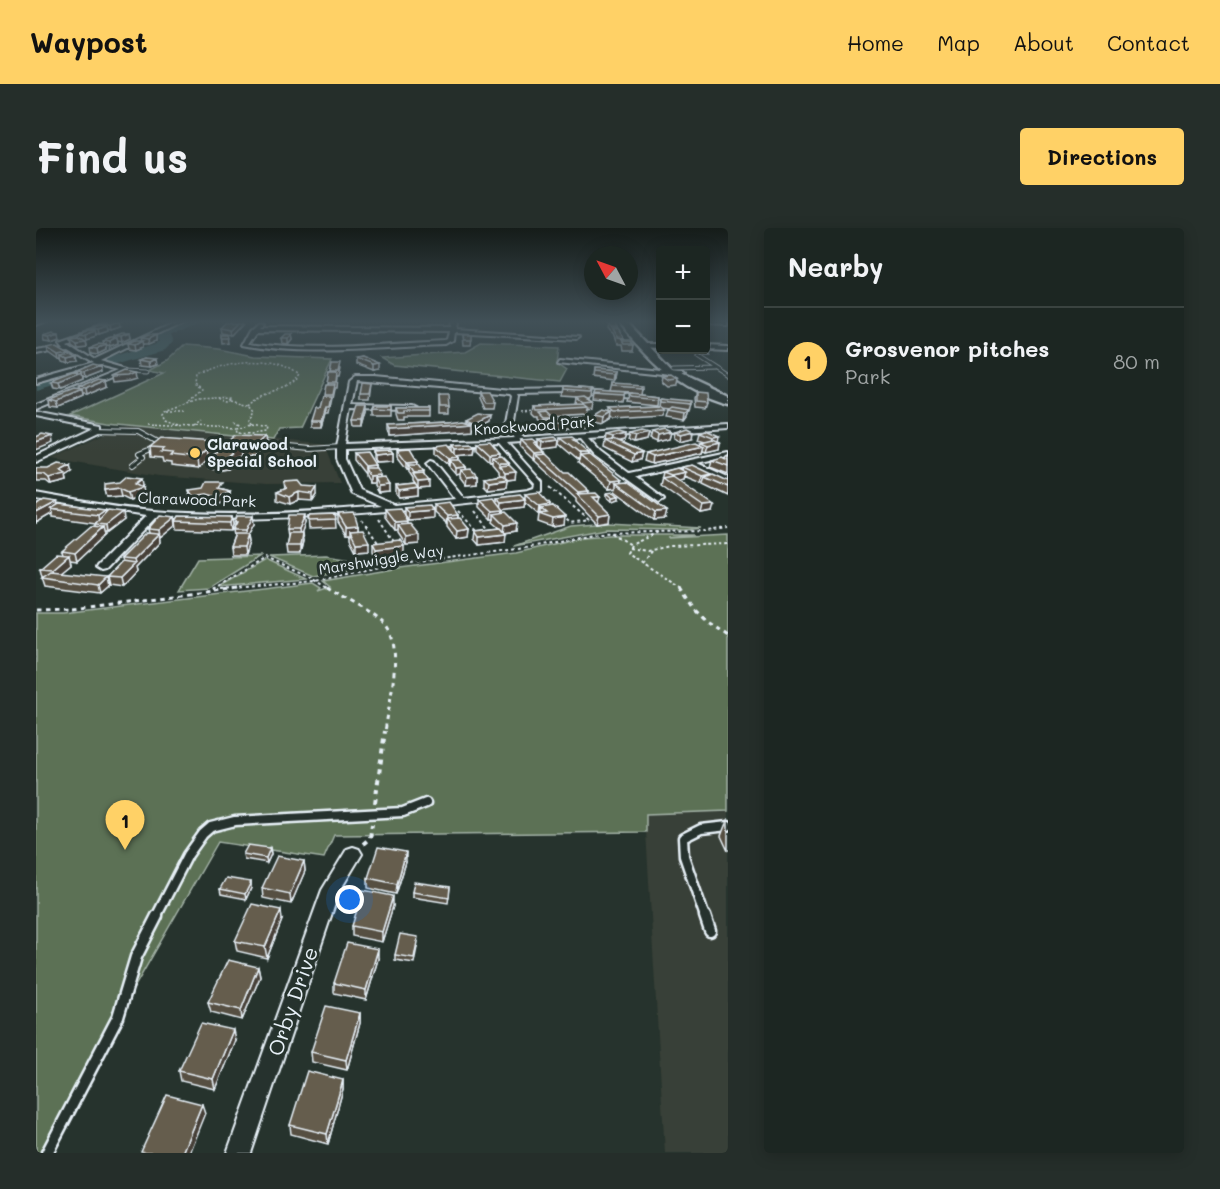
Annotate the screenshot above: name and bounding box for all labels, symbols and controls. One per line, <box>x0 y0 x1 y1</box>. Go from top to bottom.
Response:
text: Waypost <box>30 24 147 60</box>
text: Home <box>847 29 904 56</box>
text: Map <box>937 29 980 56</box>
text: About <box>1013 29 1074 56</box>
text: Contact <box>1107 29 1190 56</box>
button: Directions <box>1020 128 1184 185</box>
text: Find us <box>36 129 188 184</box>
north arrow <box>584 246 638 300</box>
map controls <box>656 246 710 354</box>
button: + <box>656 246 710 300</box>
text: Nearby <box>788 250 883 284</box>
button: − <box>656 300 710 354</box>
text: Grosvenor pitches <box>845 334 1049 363</box>
text: 1 <box>803 348 812 374</box>
text: 80 m <box>1113 348 1160 374</box>
text: Park <box>845 363 890 389</box>
street label: Knockwood Park <box>473 411 595 439</box>
place label: Clarawood Special School <box>207 434 317 471</box>
marker: Clarawood Special School <box>188 446 202 460</box>
street label: Clarawood Park <box>137 487 257 511</box>
street label: Marshwiggle Way <box>317 539 445 579</box>
pin: 1 <box>106 800 145 850</box>
your location <box>335 885 364 914</box>
street label: Orby Drive <box>261 943 323 1059</box>

